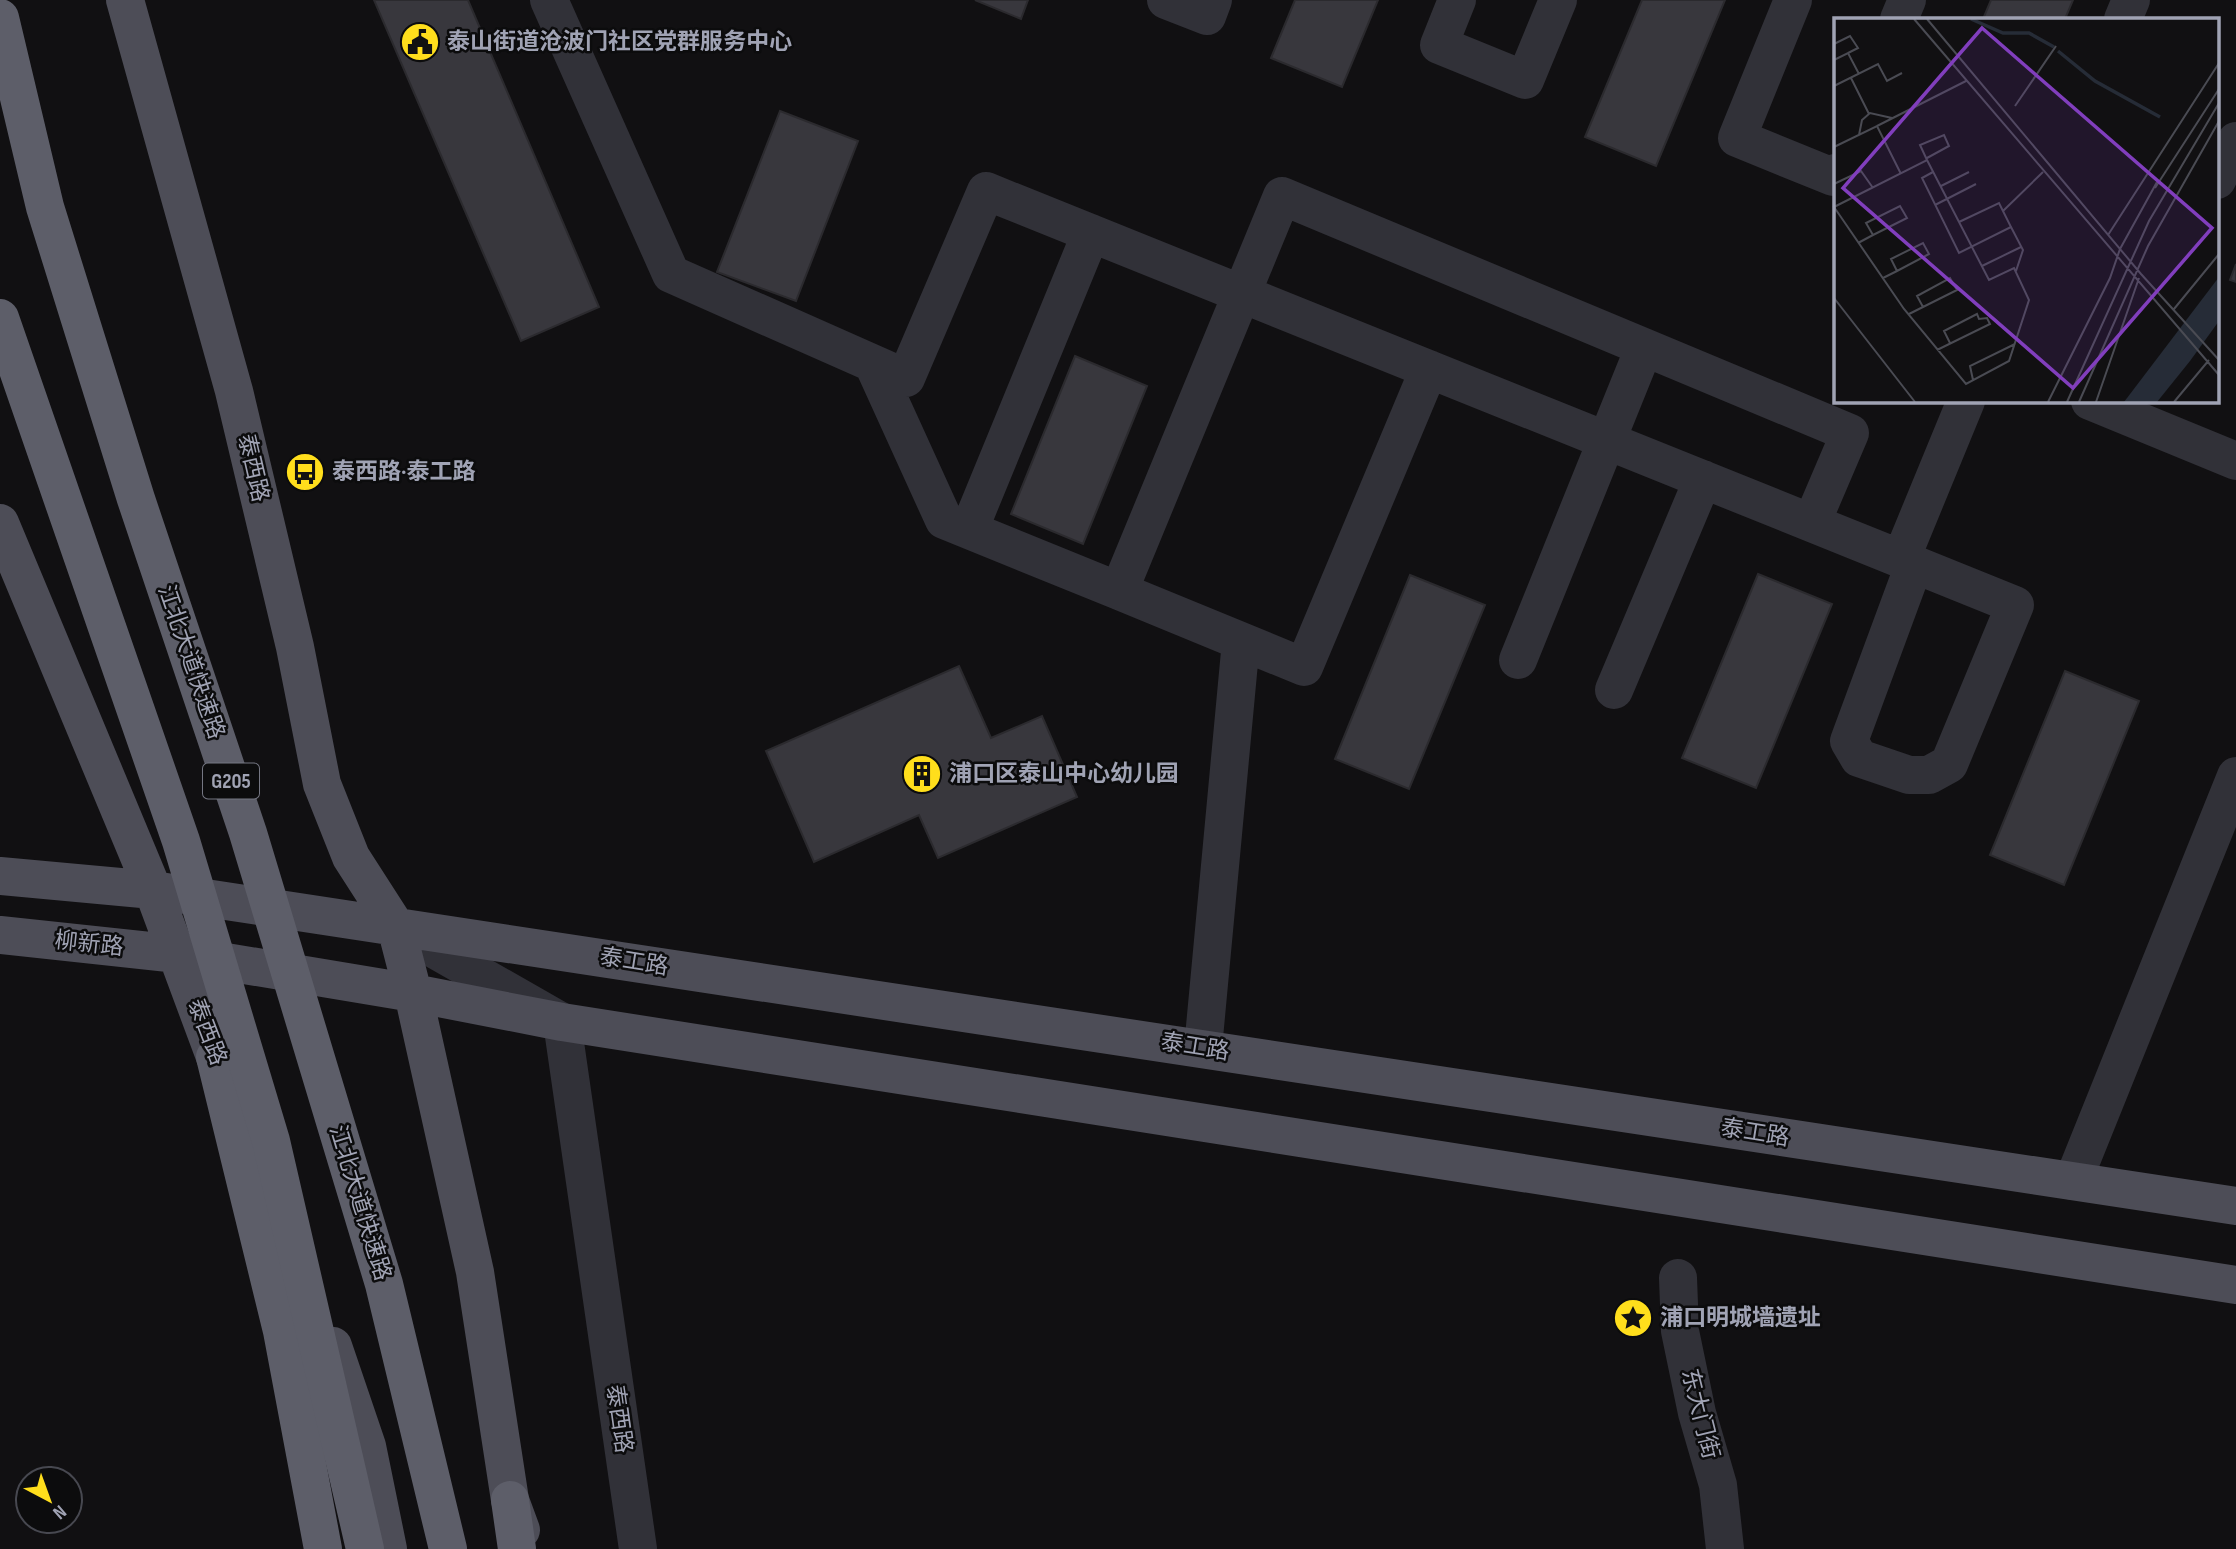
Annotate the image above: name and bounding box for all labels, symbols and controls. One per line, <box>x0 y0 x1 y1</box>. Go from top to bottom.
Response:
inset map <box>1834 18 2218 402</box>
public building icon: 泰山街道沧波门社区党群服务中心 <box>399 21 441 63</box>
place label: 泰山街道沧波门社区党群服务中心 <box>447 28 792 56</box>
street label: 泰西路 <box>232 431 274 505</box>
bus stop icon: 泰西路·泰工路 <box>284 451 326 493</box>
place label: 泰西路·泰工路 <box>332 458 476 486</box>
street label: 江北大道快速路 <box>152 581 230 743</box>
building icon: 浦口区泰山中心幼儿园 <box>901 753 943 795</box>
place label: 浦口区泰山中心幼儿园 <box>949 760 1179 788</box>
road number: G205 <box>203 764 259 798</box>
street label: 柳新路 <box>53 926 125 962</box>
street label: 泰工路 <box>598 943 670 981</box>
street label: 泰西路 <box>182 995 232 1069</box>
street label: 泰工路 <box>1159 1028 1231 1066</box>
street label: 泰工路 <box>1719 1114 1791 1152</box>
street label: 江北大道快速路 <box>323 1122 397 1284</box>
place icon: 浦口明城墙遗址 <box>1612 1297 1654 1339</box>
place label: 浦口明城墙遗址 <box>1660 1304 1821 1332</box>
street label: 东大门街 <box>1675 1366 1725 1462</box>
street label: 泰西路 <box>600 1383 638 1455</box>
north arrow <box>14 1465 84 1535</box>
text: N <box>48 1500 71 1524</box>

